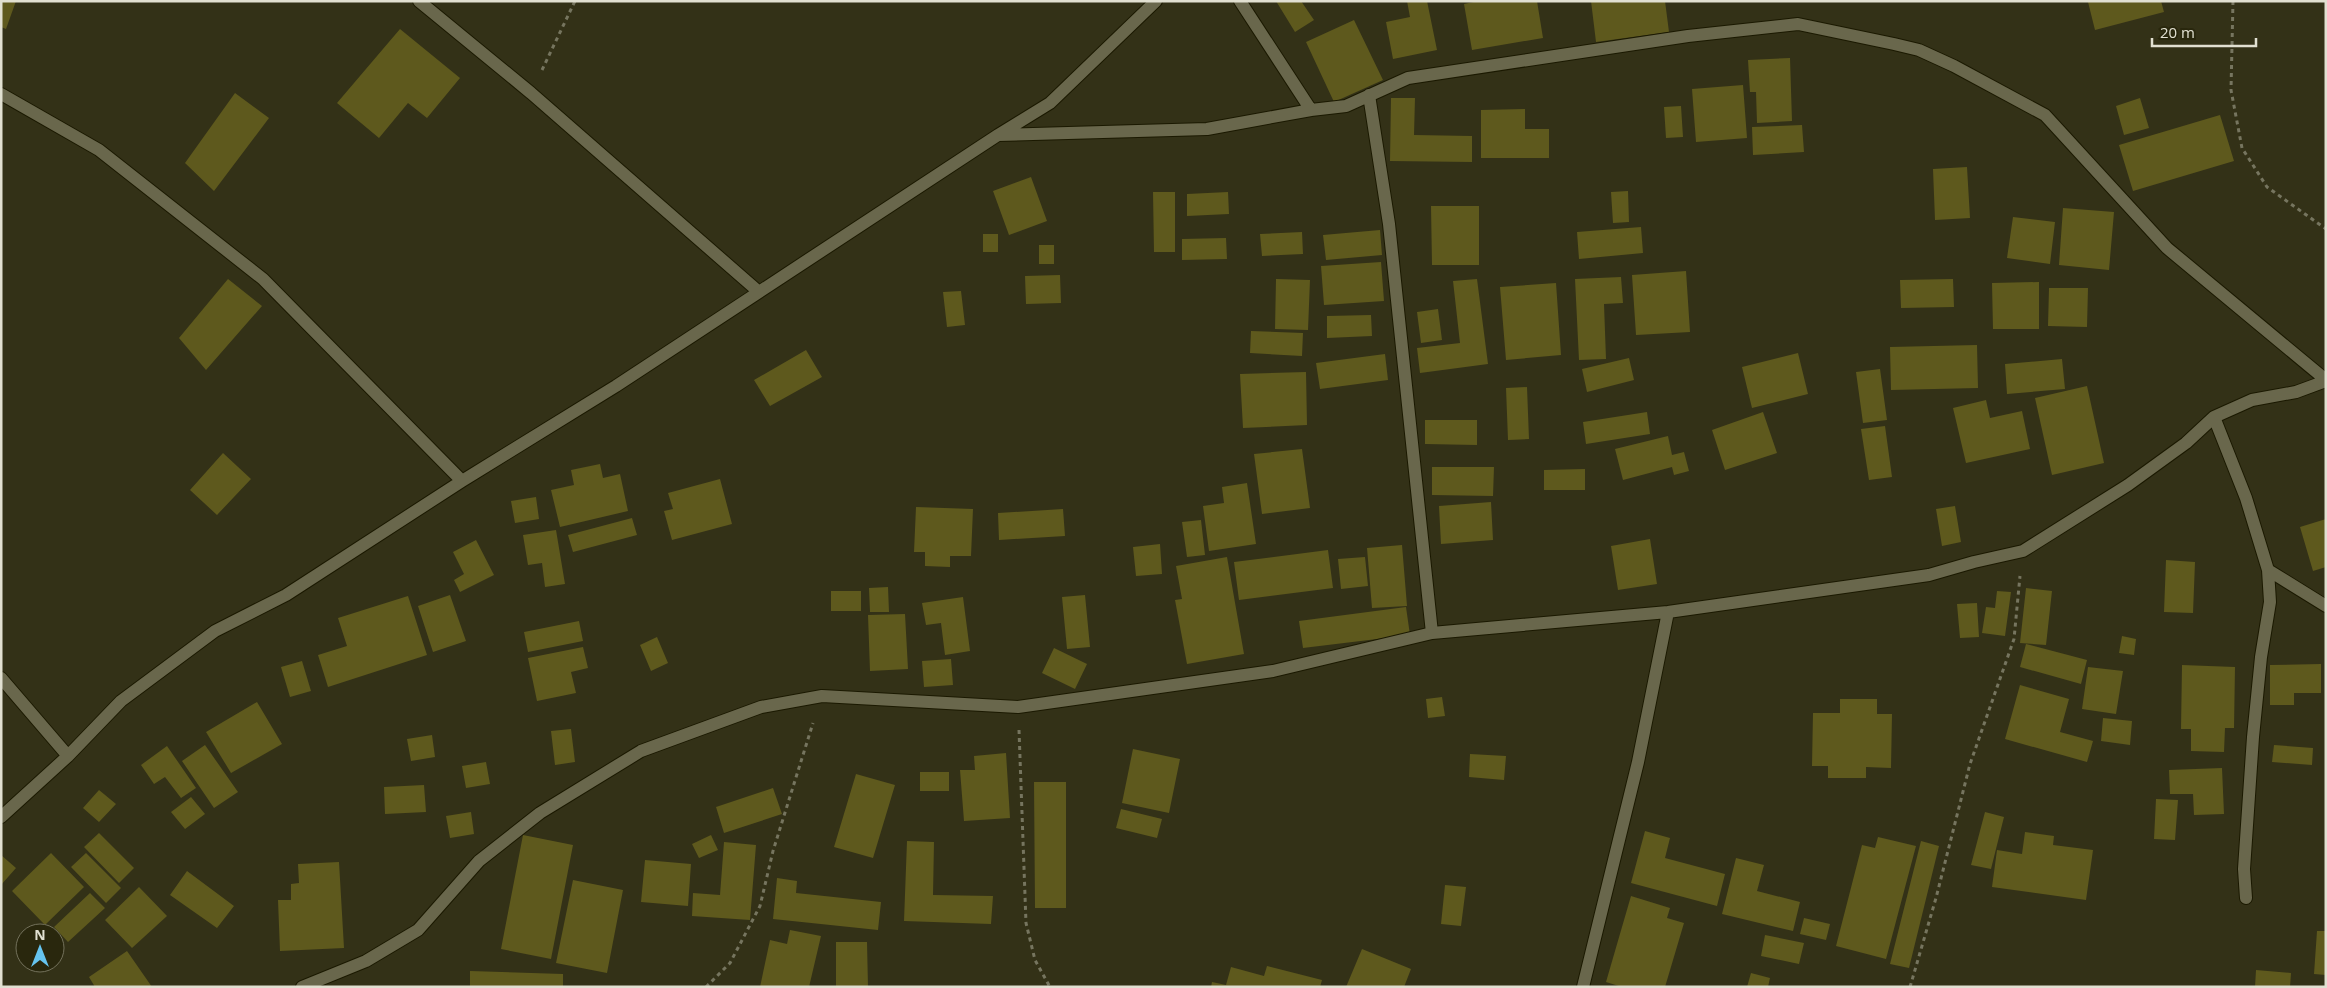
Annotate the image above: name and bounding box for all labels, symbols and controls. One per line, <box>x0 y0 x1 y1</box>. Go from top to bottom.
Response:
scale bar <box>2152 15 2256 47</box>
text: 20 m <box>2160 22 2195 42</box>
north arrow <box>15 923 65 973</box>
text: N <box>34 925 46 944</box>

